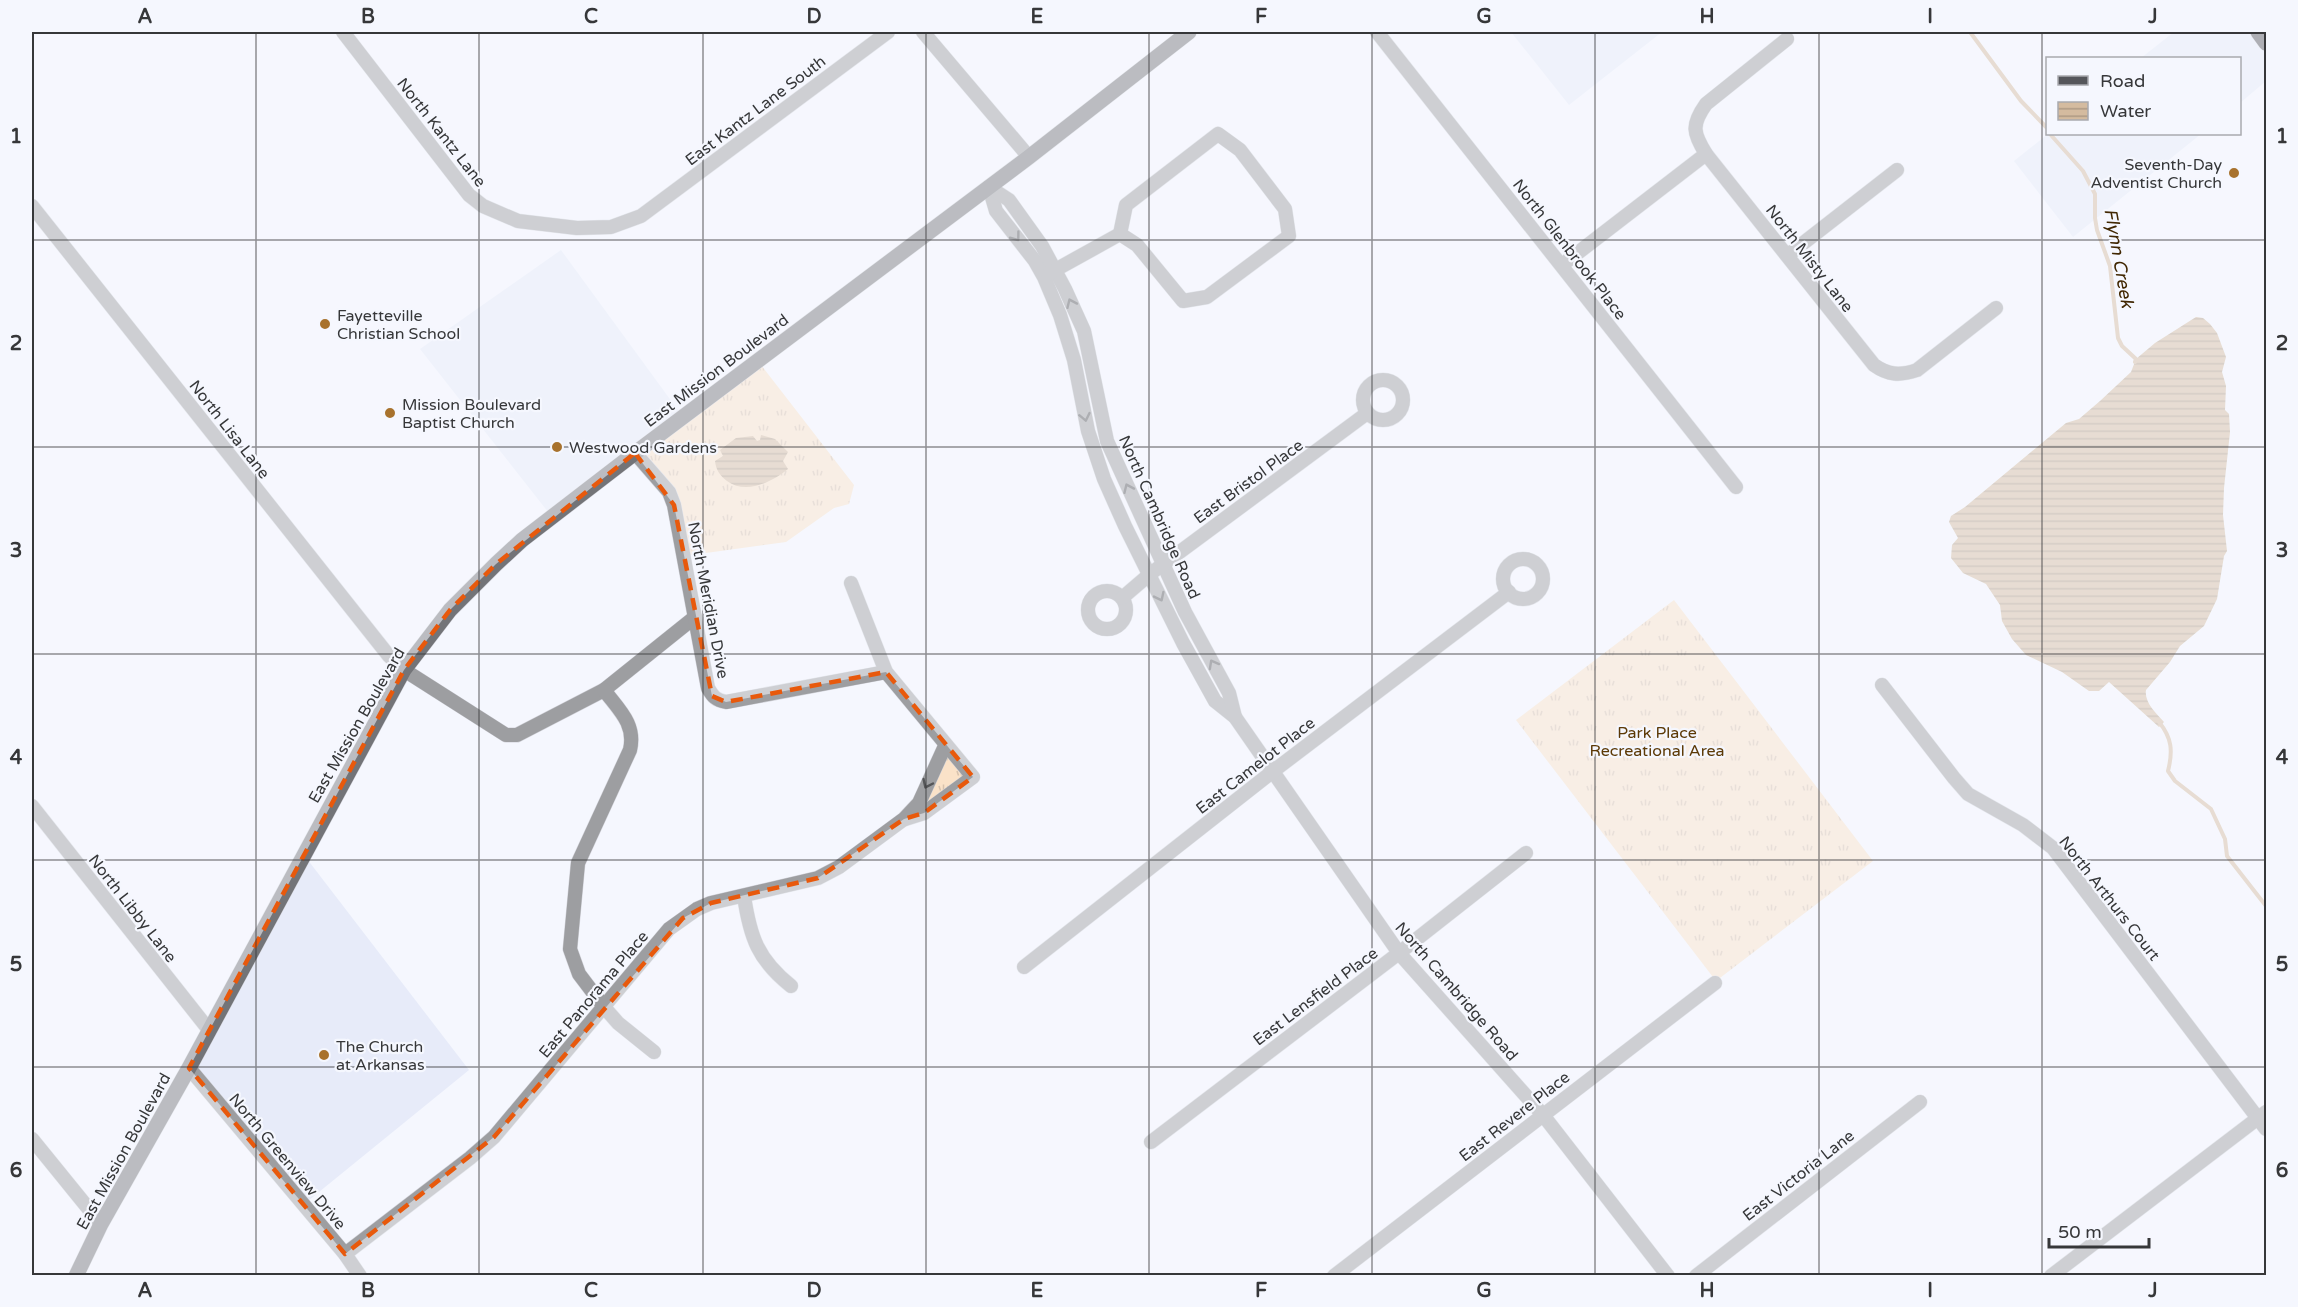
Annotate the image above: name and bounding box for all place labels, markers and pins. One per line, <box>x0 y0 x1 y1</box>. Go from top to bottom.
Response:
place label: Seventh-Day Adventist Church <box>2090 155 2222 193</box>
marker: Seventh-Day Adventist Church <box>2227 166 2241 180</box>
place label: Fayetteville Christian School <box>337 306 460 344</box>
marker: Fayetteville Christian School <box>318 317 332 331</box>
place label: Mission Boulevard Baptist Church <box>402 395 541 433</box>
marker: Mission Boulevard Baptist Church <box>383 406 397 420</box>
place label: Westwood Gardens <box>569 438 717 458</box>
marker: Westwood Gardens <box>550 440 564 454</box>
place label: The Church at Arkansas <box>336 1037 425 1075</box>
marker: The Church at Arkansas <box>317 1048 331 1062</box>

